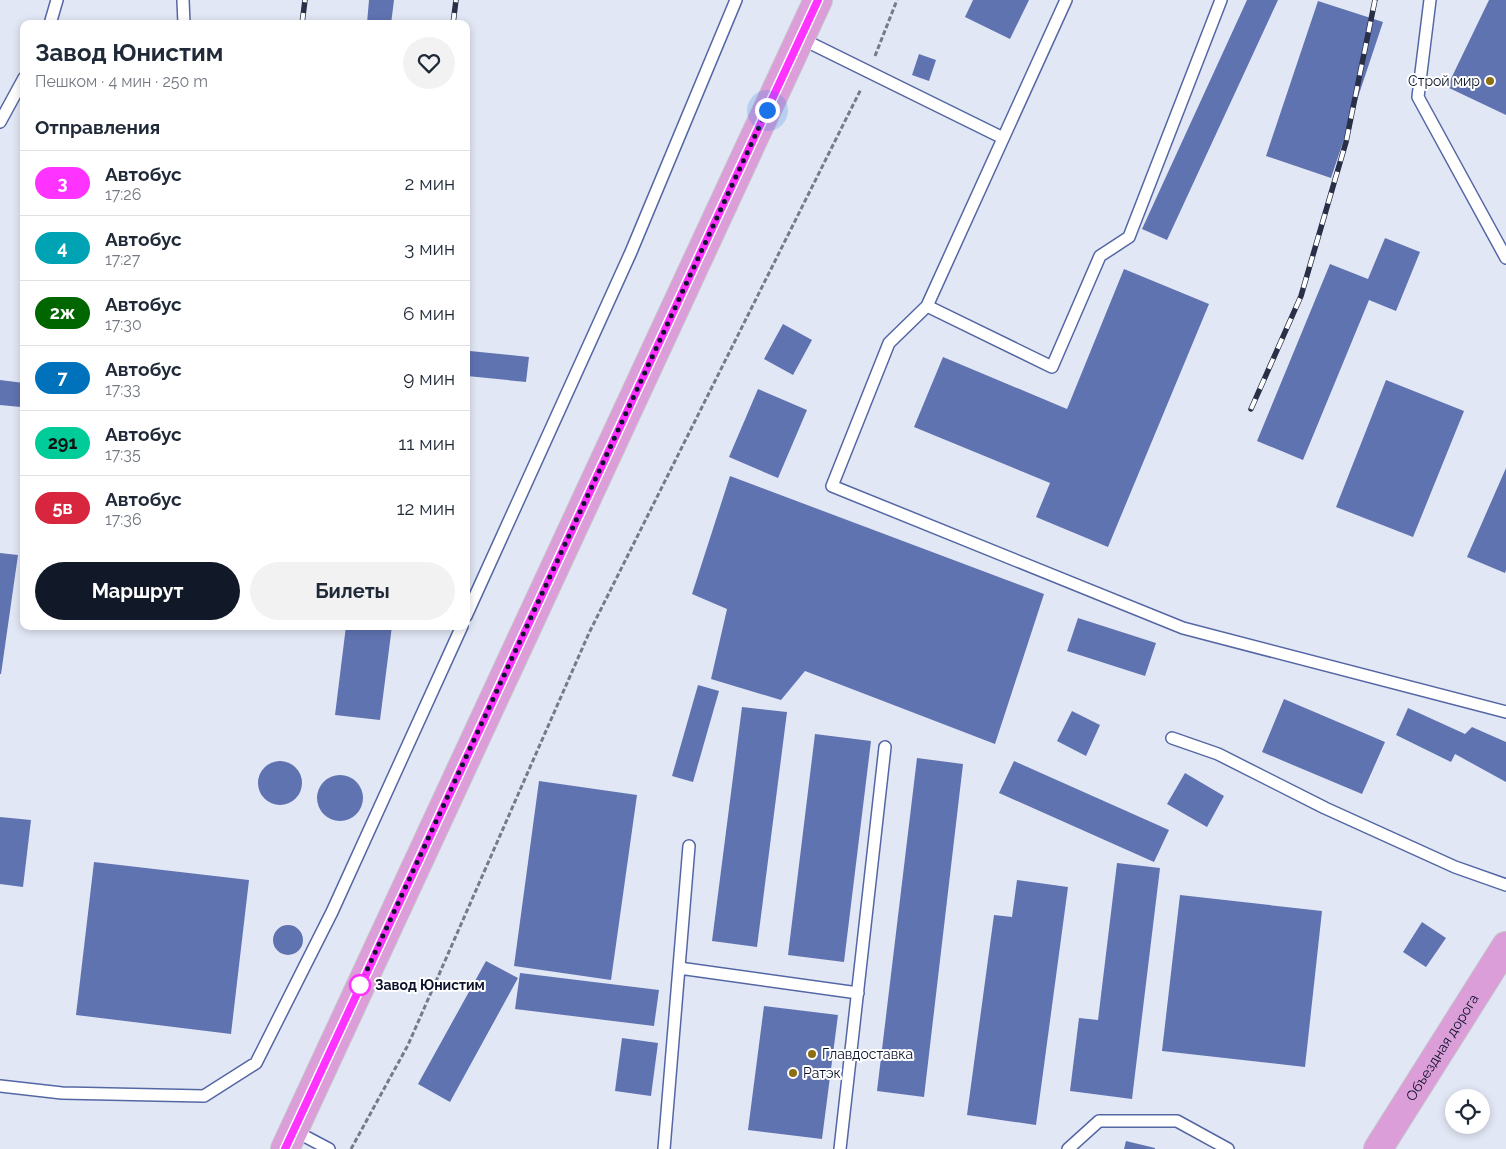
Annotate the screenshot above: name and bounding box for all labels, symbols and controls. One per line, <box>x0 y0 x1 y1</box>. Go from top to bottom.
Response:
button: heart <box>403 37 455 89</box>
text: Завод Юнистим <box>35 38 223 67</box>
text: Пешком · 4 мин · 250 m <box>35 72 208 91</box>
place label: Строй мир <box>1408 73 1480 89</box>
marker: Строй мир <box>1484 75 1496 87</box>
your location <box>755 98 780 123</box>
text: Отправления <box>35 116 160 138</box>
text: Автобус <box>105 163 182 185</box>
text: 3 <box>57 172 68 193</box>
text: 2 мин <box>405 172 455 194</box>
text: 17:26 <box>105 185 141 204</box>
text: Автобус <box>105 228 182 250</box>
text: 4 <box>57 237 68 258</box>
text: 3 мин <box>404 237 455 259</box>
text: 17:27 <box>105 250 140 269</box>
text: Автобус <box>105 293 182 315</box>
text: 2ж <box>50 302 75 323</box>
text: 6 мин <box>403 302 455 324</box>
text: 17:30 <box>105 315 142 334</box>
text: Автобус <box>105 358 182 380</box>
text: 7 <box>57 367 68 388</box>
text: 9 мин <box>403 367 455 389</box>
text: 17:33 <box>105 380 140 399</box>
text: Автобус <box>105 423 182 445</box>
text: 291 <box>48 432 77 453</box>
text: 11 мин <box>398 432 455 454</box>
text: 17:35 <box>105 445 141 464</box>
text: Автобус <box>105 488 182 510</box>
text: 5в <box>52 497 73 518</box>
text: 12 мин <box>396 497 455 519</box>
text: 17:36 <box>105 510 142 529</box>
button: Маршрут <box>35 562 240 620</box>
button: Билеты <box>250 562 455 620</box>
marker: Завод Юнистим <box>349 974 371 996</box>
place label: Завод Юнистим <box>375 977 485 993</box>
street label: Объездная дорога <box>1402 991 1482 1104</box>
place label: Главдоставка <box>822 1046 913 1062</box>
marker: Главдоставка <box>806 1048 818 1060</box>
place label: Ратэк <box>803 1065 841 1081</box>
marker: Ратэк <box>787 1067 799 1079</box>
map controls <box>1445 1089 1490 1134</box>
button: locate <box>1445 1089 1490 1134</box>

